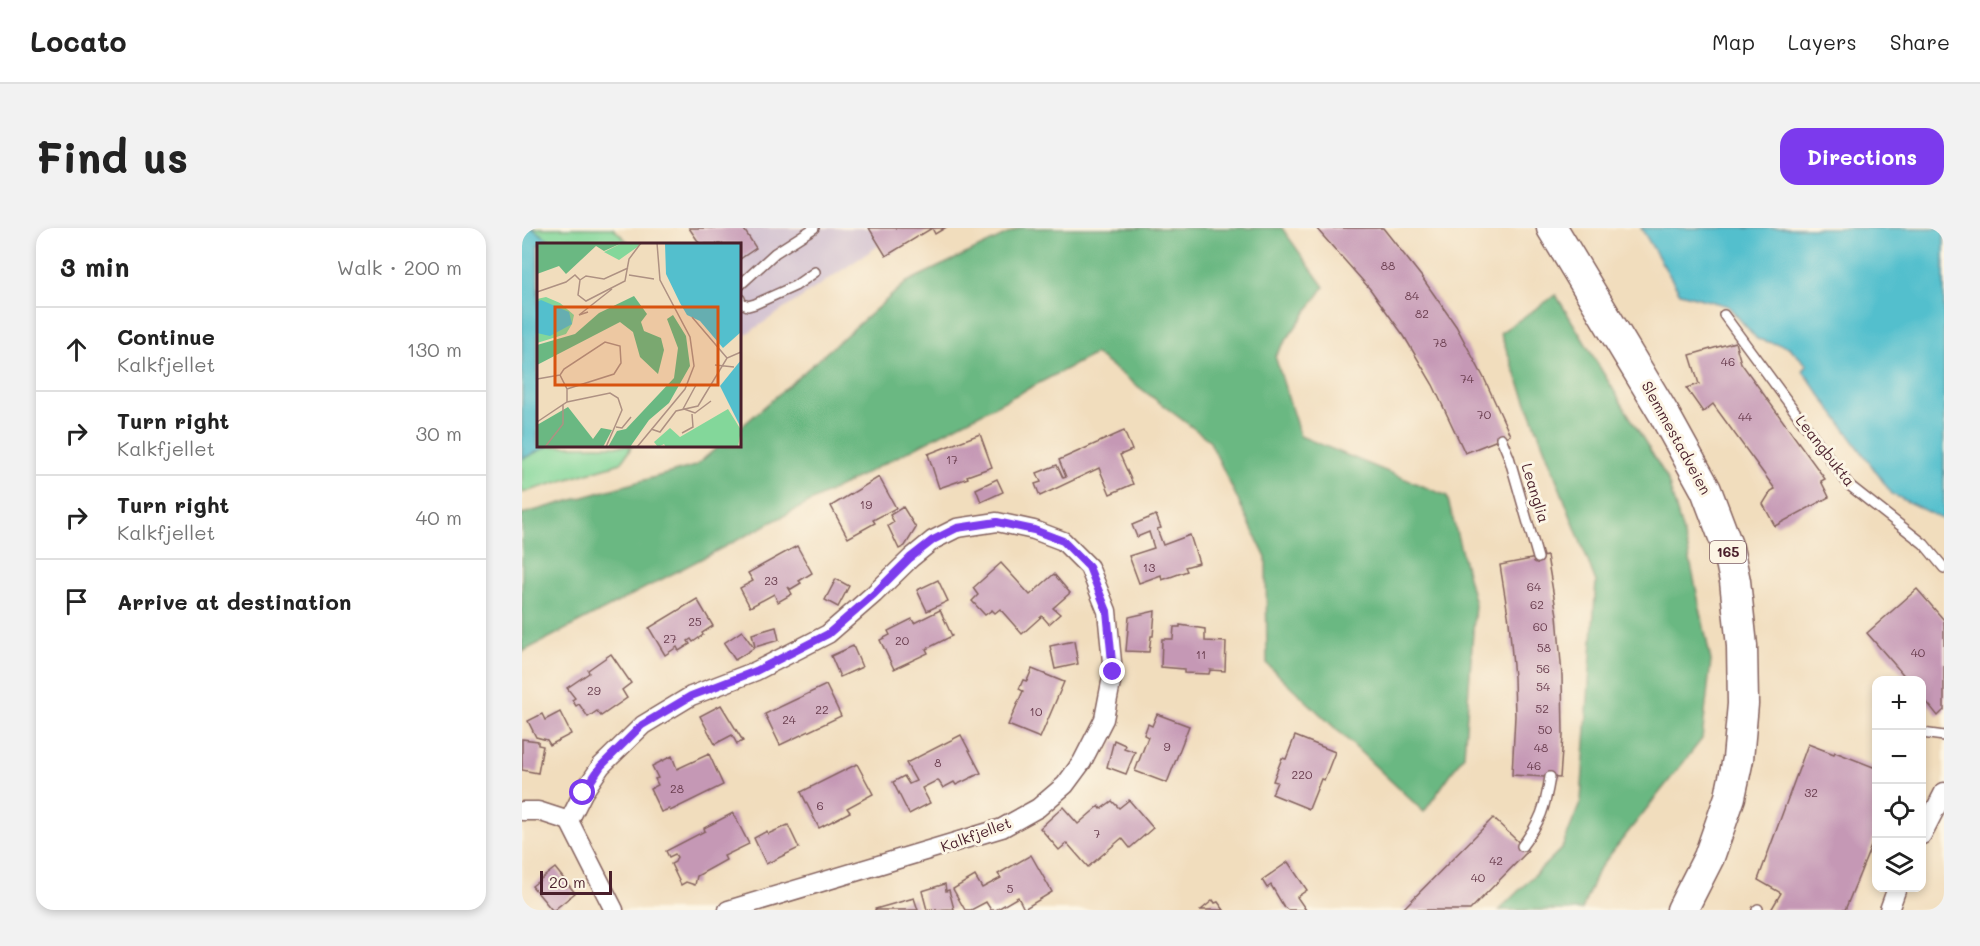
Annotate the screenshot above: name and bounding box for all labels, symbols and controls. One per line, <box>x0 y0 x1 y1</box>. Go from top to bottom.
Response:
text: Locato <box>30 23 127 59</box>
text: Map <box>1712 28 1755 55</box>
text: Layers <box>1788 28 1857 55</box>
text: Share <box>1890 28 1950 55</box>
button: Directions <box>1780 128 1944 185</box>
text: Find us <box>36 129 188 184</box>
inset map <box>537 243 741 447</box>
text: 3 min <box>60 250 129 284</box>
text: Walk · 200 m <box>337 254 462 280</box>
house number: 88 <box>1381 257 1395 273</box>
house number: 84 <box>1405 287 1419 303</box>
house number: 82 <box>1415 305 1429 321</box>
text: Continue <box>117 322 215 351</box>
icon: ahead <box>60 333 93 366</box>
house number: 78 <box>1433 334 1447 350</box>
text: 130 m <box>407 336 462 362</box>
text: Kalkfjellet <box>117 351 215 377</box>
house number: 46 <box>1721 353 1735 369</box>
house number: 74 <box>1460 370 1474 386</box>
street label: Slemmestadveien <box>1637 377 1716 498</box>
text: Turn right <box>117 406 229 435</box>
house number: 70 <box>1477 406 1492 422</box>
house number: 44 <box>1738 408 1752 424</box>
street label: Leangbukta <box>1792 411 1860 490</box>
icon: right <box>60 417 93 450</box>
text: 30 m <box>416 420 462 446</box>
text: Kalkfjellet <box>117 435 215 461</box>
house number: 17 <box>946 451 958 467</box>
street label: Leanglia <box>1517 461 1554 525</box>
text: Turn right <box>117 490 229 519</box>
house number: 19 <box>860 496 872 512</box>
icon: right <box>60 501 93 534</box>
text: 40 m <box>416 504 462 530</box>
text: Kalkfjellet <box>117 519 215 545</box>
road number: 165 <box>1710 541 1746 563</box>
house number: 13 <box>1143 559 1155 575</box>
house number: 23 <box>764 572 778 588</box>
house number: 64 <box>1527 578 1541 594</box>
icon: arrive <box>60 585 93 618</box>
text: Arrive at destination <box>117 587 352 616</box>
house number: 62 <box>1530 596 1544 612</box>
house number: 25 <box>688 613 702 629</box>
house number: 60 <box>1533 618 1548 634</box>
house number: 27 <box>663 630 677 646</box>
house number: 20 <box>895 632 910 648</box>
house number: 58 <box>1537 639 1551 655</box>
house number: 40 <box>1911 644 1926 660</box>
house number: 11 <box>1196 646 1206 662</box>
route end <box>1099 658 1125 684</box>
house number: 56 <box>1536 660 1550 676</box>
map controls <box>1872 676 1926 892</box>
button: + <box>1872 676 1926 730</box>
house number: 54 <box>1536 678 1550 694</box>
house number: 29 <box>587 682 601 698</box>
house number: 52 <box>1535 700 1549 716</box>
house number: 22 <box>815 701 829 717</box>
house number: 10 <box>1030 703 1043 719</box>
house number: 24 <box>782 711 796 727</box>
house number: 50 <box>1538 721 1553 737</box>
button: − <box>1872 730 1926 784</box>
house number: 9 <box>1163 738 1171 754</box>
house number: 48 <box>1534 739 1548 755</box>
house number: 8 <box>934 754 942 770</box>
house number: 46 <box>1527 757 1541 773</box>
house number: 220 <box>1292 766 1313 782</box>
route start <box>569 779 595 805</box>
house number: 28 <box>670 780 684 796</box>
house number: 32 <box>1804 784 1818 800</box>
button: locate <box>1872 784 1926 838</box>
house number: 6 <box>816 797 824 813</box>
street label: Kalkfjellet <box>938 812 1014 856</box>
house number: 7 <box>1094 825 1101 841</box>
button: layers <box>1872 838 1926 892</box>
house number: 42 <box>1489 852 1503 868</box>
scale bar <box>540 868 612 896</box>
house number: 40 <box>1471 869 1486 885</box>
text: 20 m <box>549 871 586 892</box>
house number: 5 <box>1007 880 1014 896</box>

